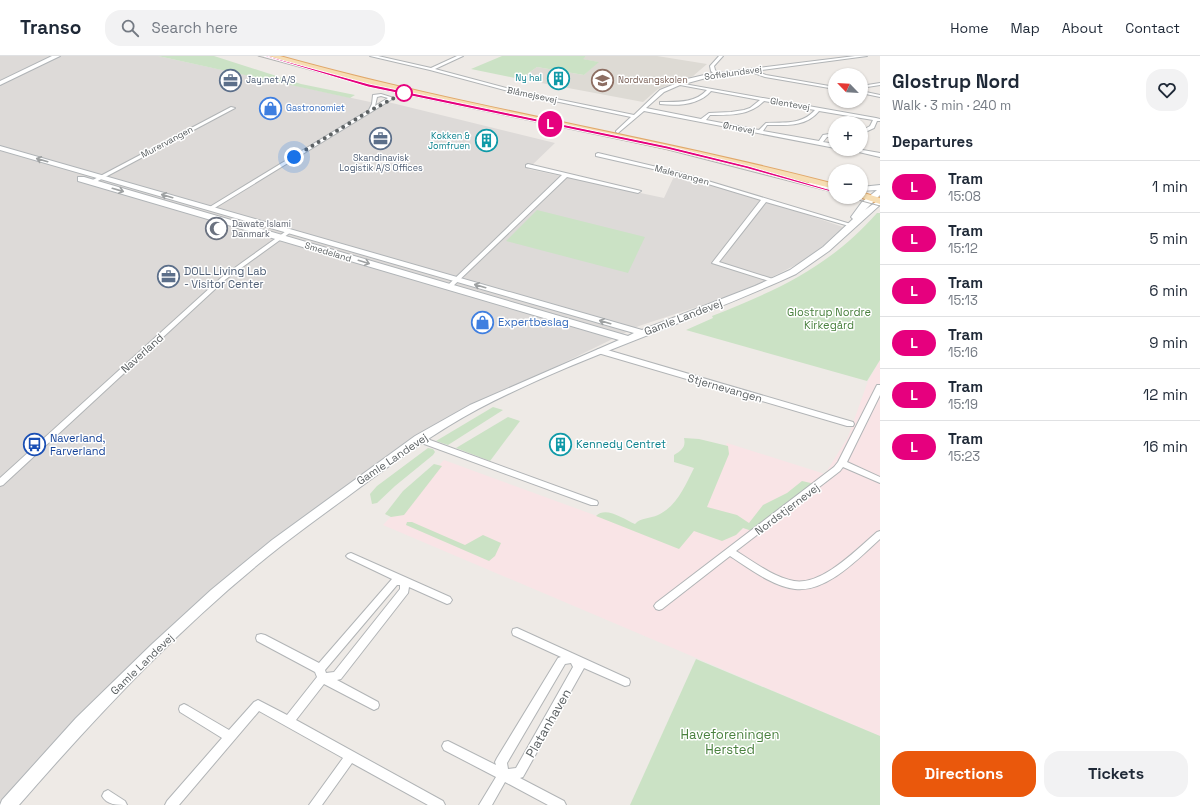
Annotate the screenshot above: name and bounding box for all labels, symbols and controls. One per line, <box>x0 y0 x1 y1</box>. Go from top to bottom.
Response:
search box <box>105 10 385 46</box>
text: Transo <box>20 15 81 40</box>
icon: search <box>119 17 141 39</box>
text: Search here <box>151 18 238 37</box>
text: Home <box>950 19 988 37</box>
text: Map <box>1010 19 1040 37</box>
text: About <box>1062 19 1103 37</box>
text: Contact <box>1125 19 1180 37</box>
street label: Sofielundsvej <box>703 63 763 83</box>
building icon: Ny hal <box>545 65 571 91</box>
office icon: Jay.net A/S <box>218 67 244 93</box>
school or university icon: Nordvangskolen <box>590 67 616 93</box>
north arrow <box>828 68 868 108</box>
map controls <box>828 68 868 204</box>
text: Glostrup Nord <box>892 69 1020 94</box>
button: heart <box>1146 69 1188 111</box>
place label: Ny hal <box>515 72 542 84</box>
place label: Jay.net A/S <box>246 74 296 86</box>
place label: Nordvangskolen <box>618 74 688 86</box>
unlabelled marker <box>395 84 413 102</box>
street label: Blåmejsevej <box>506 84 558 106</box>
shop icon: Gastronomiet <box>258 95 284 121</box>
street label: Glentevej <box>769 95 811 113</box>
text: Walk · 3 min · 240 m <box>892 97 1011 114</box>
place label: Gastronomiet <box>286 102 345 114</box>
line badge: L <box>537 111 563 137</box>
text: L <box>546 115 554 133</box>
button: + <box>828 116 868 156</box>
street label: Ørnevej <box>722 119 756 137</box>
street label: Murervangen <box>139 123 195 161</box>
office icon: Skandinavisk Logistik A/S Offices <box>368 126 394 152</box>
building icon: Kokken & Jomfruen <box>473 128 499 154</box>
place label: Kokken & Jomfruen <box>428 130 471 152</box>
text: Departures <box>892 132 973 151</box>
your location <box>284 147 304 167</box>
place label: Skandinavisk Logistik A/S Offices <box>339 152 423 174</box>
one-way arrow <box>36 156 49 163</box>
street label: Malervangen <box>653 162 711 188</box>
button: − <box>828 164 868 204</box>
text: Tram <box>948 169 983 188</box>
text: 1 min <box>1152 177 1188 196</box>
text: L <box>910 178 918 196</box>
one-way arrow <box>111 187 124 194</box>
text: 15:08 <box>948 188 981 205</box>
one-way arrow <box>161 192 174 199</box>
mosque icon: Dawate Islami Danmark <box>203 216 229 242</box>
place label: Dawate Islami Danmark <box>232 218 291 240</box>
text: Tram <box>948 221 983 240</box>
text: 5 min <box>1149 229 1188 248</box>
text: L <box>910 230 918 248</box>
street label: Smedeland <box>303 239 353 265</box>
text: 15:12 <box>948 240 978 257</box>
one-way arrow <box>357 259 370 266</box>
office icon: DOLL Living Lab - Visitor Center <box>155 264 181 290</box>
place label: DOLL Living Lab - Visitor Center <box>184 264 267 291</box>
text: Tram <box>948 273 983 292</box>
text: 6 min <box>1149 281 1188 300</box>
one-way arrow <box>474 282 487 289</box>
text: L <box>910 282 918 300</box>
text: 15:13 <box>948 292 978 309</box>
street label: Gamle Landevej <box>642 296 724 338</box>
park label: Glostrup Nordre Kirkegård <box>787 305 871 332</box>
shop icon: Expertbeslag <box>469 309 495 335</box>
place label: Expertbeslag <box>498 315 569 329</box>
one-way arrow <box>599 318 612 325</box>
text: Tram <box>948 325 983 344</box>
street label: Naverland <box>118 330 166 376</box>
text: 9 min <box>1149 333 1188 352</box>
text: L <box>910 334 918 352</box>
text: 15:16 <box>948 344 978 361</box>
street label: Stjernevangen <box>686 371 764 405</box>
text: Tram <box>948 377 983 396</box>
text: 12 min <box>1143 385 1188 404</box>
text: L <box>910 386 918 404</box>
text: 15:19 <box>948 396 978 413</box>
text: Tram <box>948 429 983 448</box>
street label: Gamle Landevej <box>354 430 430 488</box>
bus stop icon: Naverland, Farverland <box>22 431 48 457</box>
place label: Naverland, Farverland <box>50 431 106 458</box>
building icon: Kennedy Centret <box>547 431 573 457</box>
place label: Kennedy Centret <box>576 437 666 451</box>
text: 16 min <box>1143 437 1188 456</box>
text: L <box>910 438 918 456</box>
text: 15:23 <box>948 448 980 465</box>
street label: Nordstjernevej <box>752 480 822 538</box>
street label: Gamle Landevej <box>107 630 177 698</box>
street label: Platanhaven <box>522 686 575 761</box>
park label: Haveforeningen Hersted <box>681 726 779 758</box>
button: Directions <box>892 751 1036 797</box>
button: Tickets <box>1044 751 1188 797</box>

